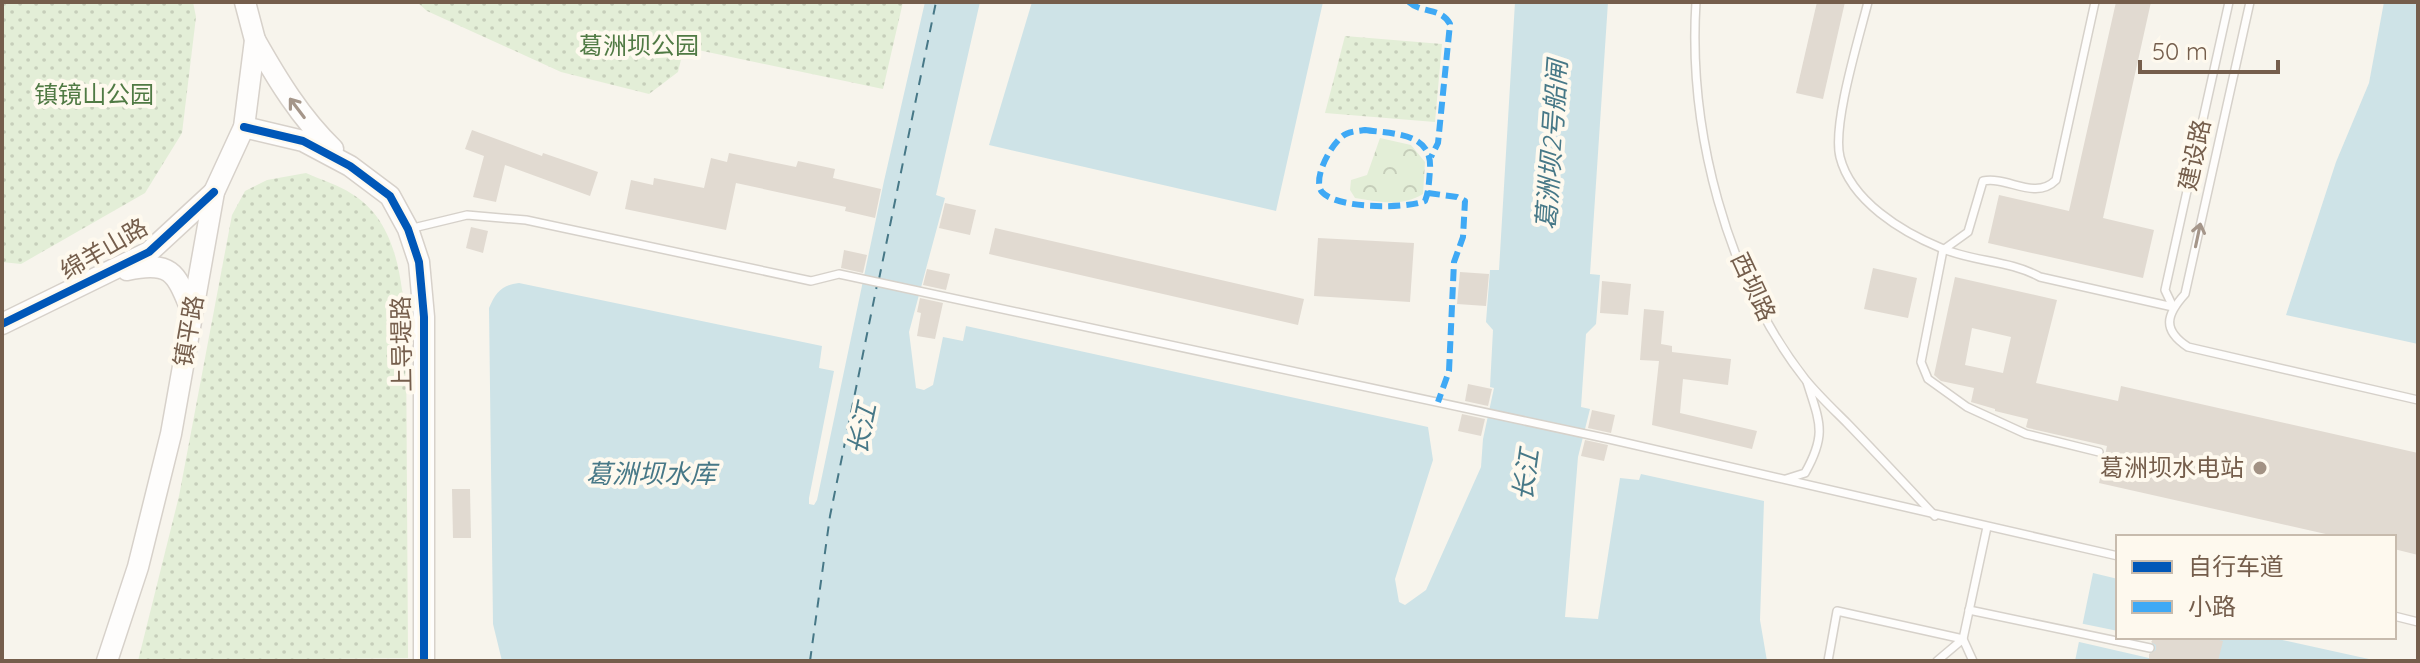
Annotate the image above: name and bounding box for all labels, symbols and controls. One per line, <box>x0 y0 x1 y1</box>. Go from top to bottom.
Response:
scale bar <box>2140 24 2278 74</box>
park label: 葛洲坝公园 <box>579 30 699 60</box>
text: 50 m <box>2152 36 2208 66</box>
water label: 葛洲坝2号船闸 <box>1529 56 1574 231</box>
park label: 镇镜山公园 <box>34 79 154 109</box>
one-way arrow <box>289 98 306 119</box>
street label: 建设路 <box>2172 116 2216 193</box>
street label: 绵羊山路 <box>54 211 153 285</box>
one-way arrow <box>2191 223 2206 248</box>
street label: 西坝路 <box>1725 248 1783 326</box>
street label: 镇平路 <box>167 293 209 369</box>
street label: 上导堤路 <box>385 296 417 392</box>
water label: 长江 <box>840 397 884 458</box>
water label: 长江 <box>1506 444 1546 503</box>
place label: 葛洲坝水电站 <box>2100 452 2244 482</box>
water label: 葛洲坝水库 <box>586 457 720 490</box>
marker: 葛洲坝水电站 <box>2251 459 2269 477</box>
legend <box>2116 535 2396 639</box>
text: 自行车道 <box>2188 551 2284 581</box>
text: 小路 <box>2188 591 2236 621</box>

